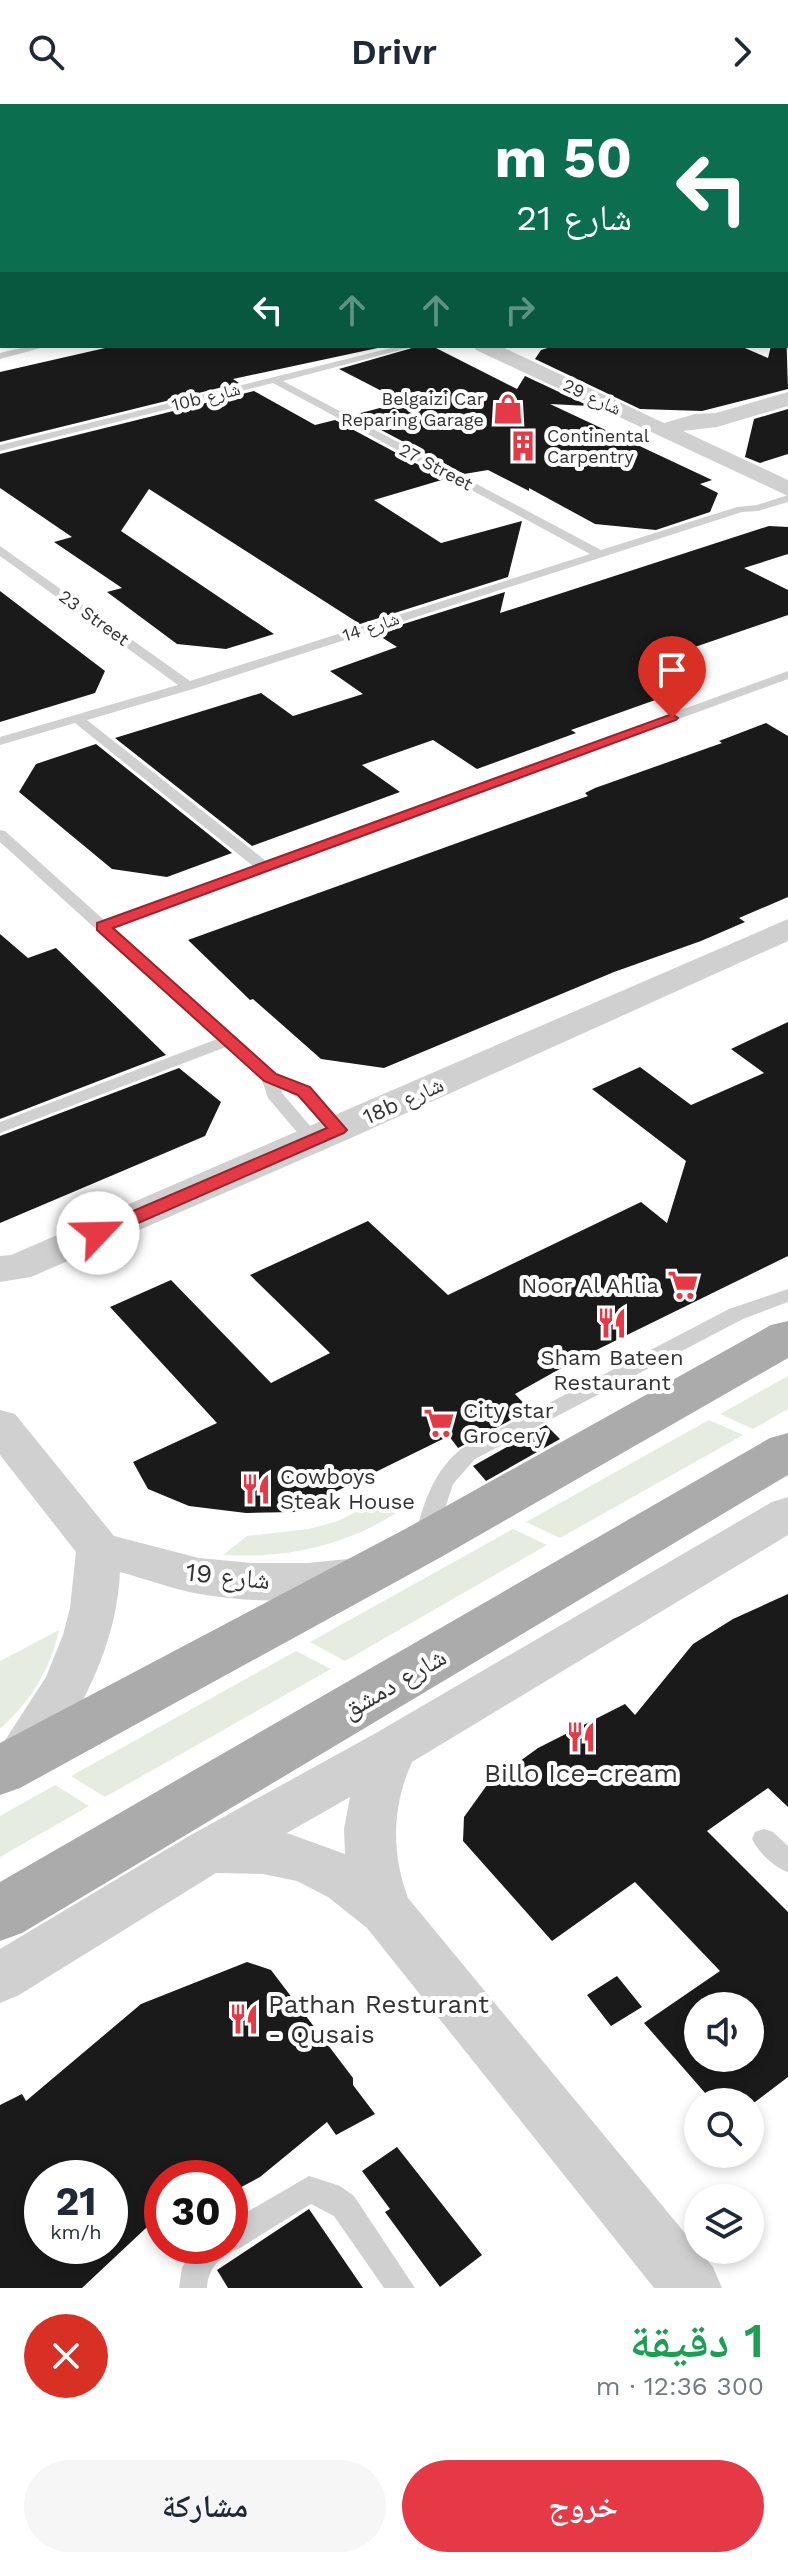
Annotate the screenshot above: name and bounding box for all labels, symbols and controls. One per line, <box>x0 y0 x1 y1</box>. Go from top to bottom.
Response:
icon: search <box>24 30 68 74</box>
icon: forward <box>720 30 764 74</box>
text: Drivr <box>351 31 437 73</box>
text: 50 m <box>495 125 632 191</box>
icon: left <box>660 136 764 240</box>
text: شارع 21 <box>516 197 632 239</box>
icon: left <box>246 288 290 332</box>
icon: ahead <box>330 288 374 332</box>
icon: ahead <box>414 288 458 332</box>
icon: right <box>498 288 542 332</box>
street label: شارع 29 <box>559 374 625 420</box>
street label: 10b شارع <box>169 378 243 416</box>
place label: Belgaizi Car Reparing Garage <box>341 388 484 430</box>
shop icon: Belgaizi Car Reparing Garage <box>491 392 525 426</box>
place label: Continental Carpentry <box>547 425 650 467</box>
building icon: Continental Carpentry <box>506 429 540 463</box>
street label: 27 Street <box>396 439 477 495</box>
street label: 23 Street <box>55 585 134 650</box>
street label: شارع 14 <box>340 608 402 646</box>
pin <box>638 636 706 718</box>
icon: arrive <box>650 648 694 692</box>
street label: 18b شارع <box>359 1072 448 1130</box>
position arrow <box>56 1191 140 1275</box>
supermarket icon: Noor Al Ahlia <box>666 1268 700 1302</box>
place label: Noor Al Ahlia <box>521 1273 659 1298</box>
restaurant icon: Sham Bateen Restaurant <box>595 1306 629 1340</box>
place label: Sham Bateen Restaurant <box>540 1345 684 1395</box>
place label: City star Grocery <box>463 1398 554 1448</box>
supermarket icon: City star Grocery <box>422 1406 456 1440</box>
place label: Cowboys Steak House <box>280 1464 415 1514</box>
restaurant icon: Cowboys Steak House <box>239 1472 273 1506</box>
street label: شارع 19 <box>184 1557 272 1596</box>
street label: شارع دمشق <box>337 1641 452 1726</box>
restaurant icon: Billo Ice-cream <box>564 1720 598 1754</box>
place label: Billo Ice-cream <box>484 1758 678 1788</box>
place label: Pathan Resturant - Qusais <box>268 1989 489 2049</box>
map controls <box>684 1992 764 2264</box>
button: sound <box>684 1992 764 2072</box>
restaurant icon: Pathan Resturant - Qusais <box>227 2002 261 2036</box>
button: search <box>684 2088 764 2168</box>
speed limit sign: 30 <box>144 2160 248 2264</box>
text: 21 <box>55 2178 97 2225</box>
button: layers <box>684 2184 764 2264</box>
text: km/h <box>50 2220 102 2244</box>
text: 1 دقيقة <box>630 2312 764 2369</box>
button: close <box>24 2314 108 2398</box>
text: 300 m · 12:36 <box>596 2371 764 2401</box>
button: مشاركة <box>24 2460 386 2552</box>
button: خروج <box>402 2460 764 2552</box>

